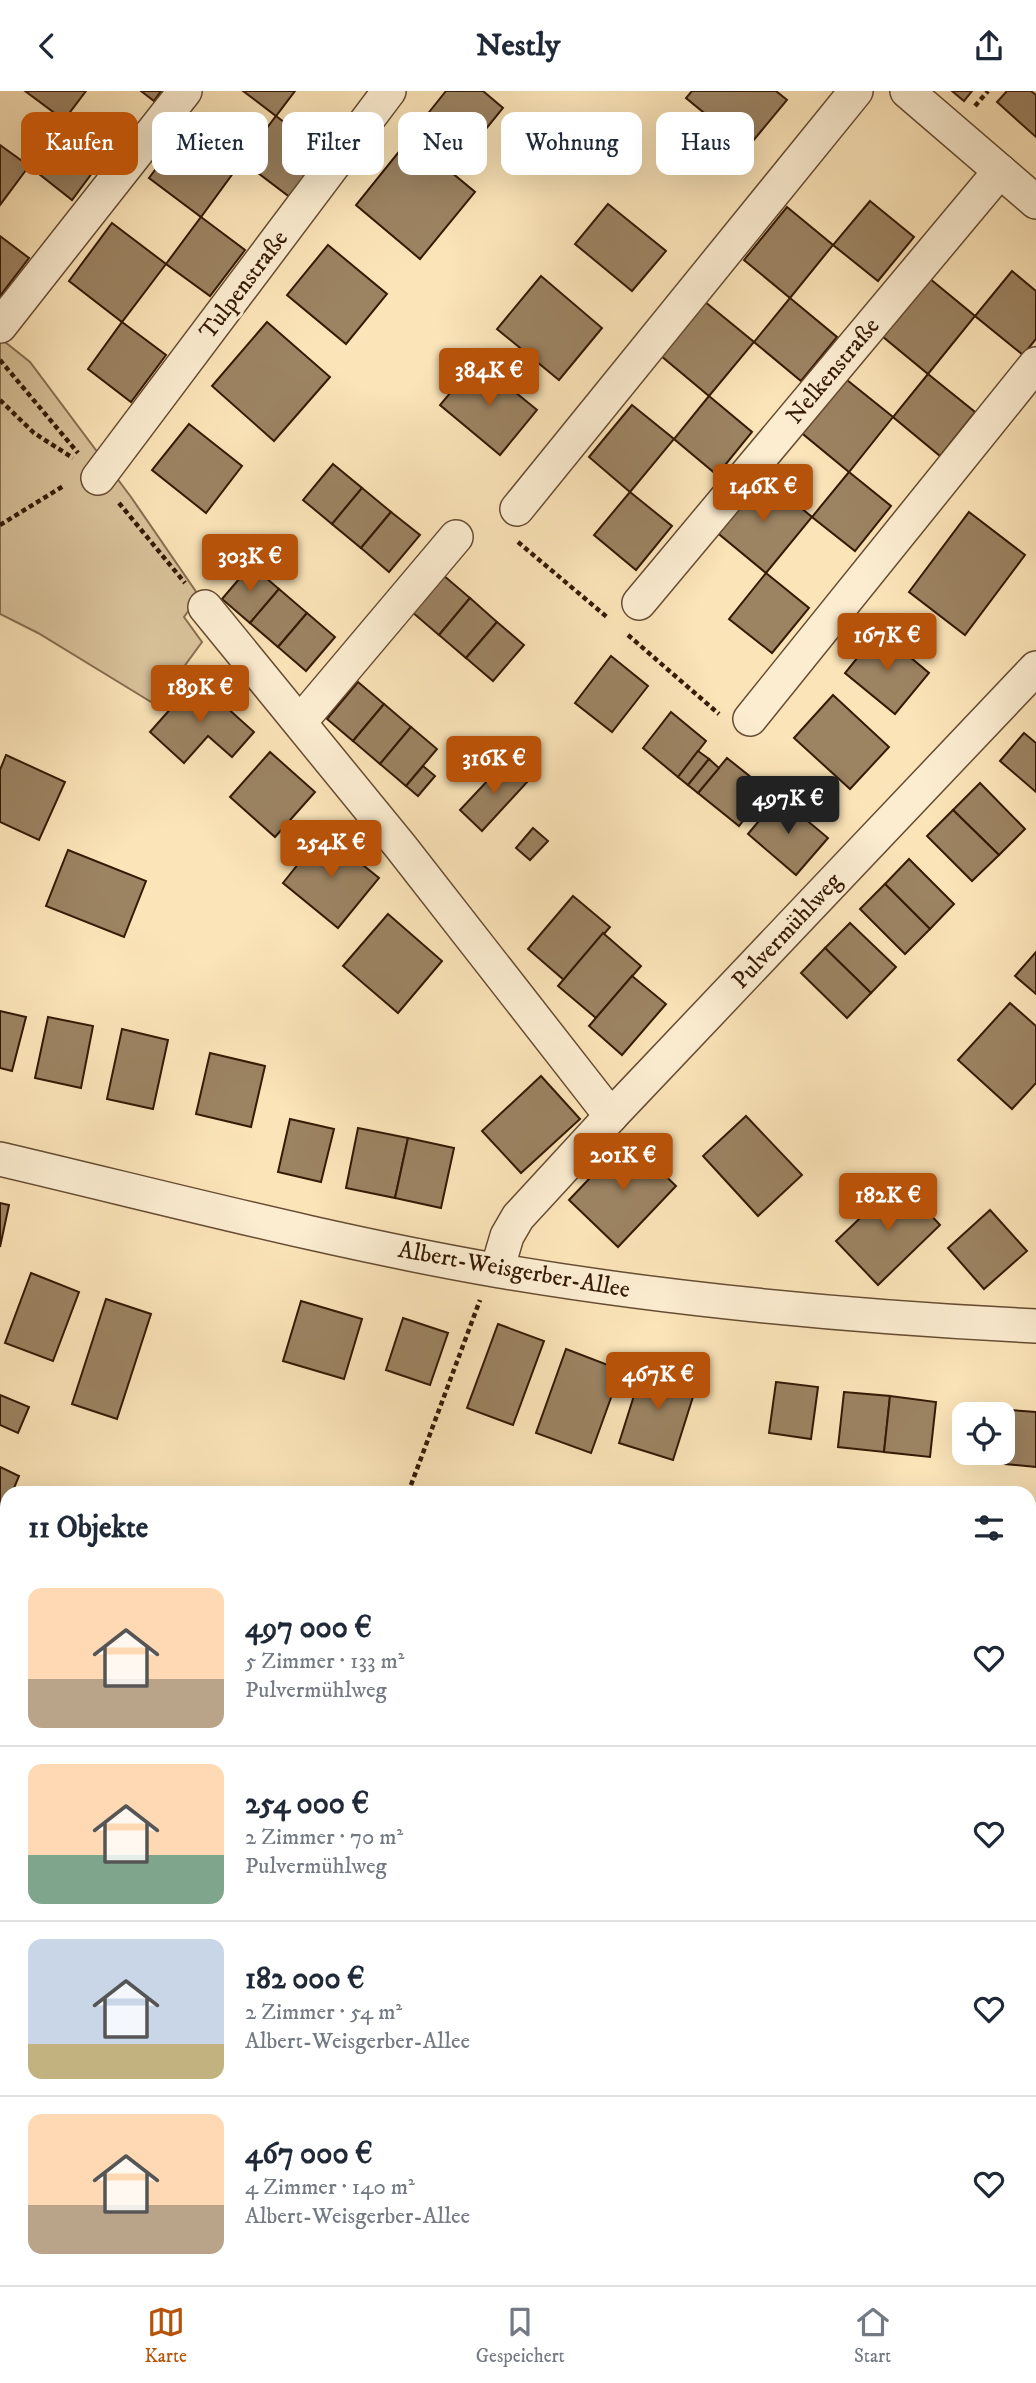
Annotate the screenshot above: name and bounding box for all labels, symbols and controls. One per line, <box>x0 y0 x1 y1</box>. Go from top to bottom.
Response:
text: Nestly <box>476 26 560 66</box>
icon: back <box>28 27 66 65</box>
icon: share <box>970 27 1008 65</box>
chip: Kaufen <box>21 112 138 175</box>
chip: Mieten <box>152 112 268 175</box>
chip: Filter <box>282 112 384 175</box>
chip: Neu <box>398 112 487 175</box>
chip: Wohnung <box>501 112 642 175</box>
chip: Haus <box>656 112 754 175</box>
street label: Tulpenstraße <box>193 224 295 346</box>
street label: Nelkenstraße <box>780 312 886 430</box>
pin: 384K € <box>432 349 546 408</box>
text: 384K € <box>455 356 523 385</box>
pin: 146K € <box>706 465 820 524</box>
text: 146K € <box>729 472 797 501</box>
pin: 303K € <box>193 535 307 594</box>
text: 303K € <box>218 542 282 571</box>
pin: 167K € <box>830 613 944 673</box>
text: 167K € <box>853 621 921 650</box>
pin: 189K € <box>143 665 257 725</box>
text: 189K € <box>167 673 233 702</box>
pin: 316K € <box>437 737 551 796</box>
text: 316K € <box>462 744 526 773</box>
pin: 497K € <box>731 777 845 836</box>
text: 497K € <box>752 784 824 813</box>
pin: 254K € <box>274 821 388 880</box>
text: 254K € <box>296 828 366 857</box>
street label: Pulvermühlweg <box>726 866 849 995</box>
pin: 201K € <box>566 1133 680 1193</box>
text: 201K € <box>590 1141 656 1170</box>
pin: 182K € <box>831 1173 945 1233</box>
text: 182K € <box>855 1181 921 1210</box>
street label: Albert-Weisgerber-Allee <box>396 1235 632 1305</box>
pin: 467K € <box>601 1353 715 1412</box>
text: 467K € <box>622 1360 694 1389</box>
map controls <box>952 1402 1015 1465</box>
button: locate <box>952 1402 1015 1465</box>
icon: filters <box>970 1509 1008 1547</box>
text: 11 Objekte <box>28 1510 148 1547</box>
text: 497 000 € <box>245 1610 372 1647</box>
icon: home <box>84 1616 168 1700</box>
icon: heart <box>970 1639 1008 1677</box>
text: 5 Zimmer · 133 m² <box>245 1647 405 1676</box>
text: Pulvermühlweg <box>245 1676 387 1705</box>
text: 254 000 € <box>245 1786 369 1823</box>
icon: home <box>84 1792 168 1876</box>
icon: heart <box>970 1815 1008 1853</box>
text: 2 Zimmer · 70 m² <box>245 1823 403 1852</box>
text: Pulvermühlweg <box>245 1852 387 1881</box>
text: 182 000 € <box>245 1961 365 1998</box>
icon: home <box>84 1967 168 2051</box>
icon: heart <box>970 1990 1008 2028</box>
text: 2 Zimmer · 54 m² <box>245 1998 402 2027</box>
text: Albert-Weisgerber-Allee <box>245 2027 470 2056</box>
text: 467 000 € <box>245 2136 373 2173</box>
icon: home <box>84 2142 168 2226</box>
icon: heart <box>970 2165 1008 2203</box>
text: 4 Zimmer · 140 m² <box>245 2173 415 2202</box>
text: Albert-Weisgerber-Allee <box>245 2202 470 2231</box>
tab: Karte <box>144 2303 187 2368</box>
tab: Gespeichert <box>476 2303 565 2368</box>
tab: Start <box>854 2303 892 2368</box>

